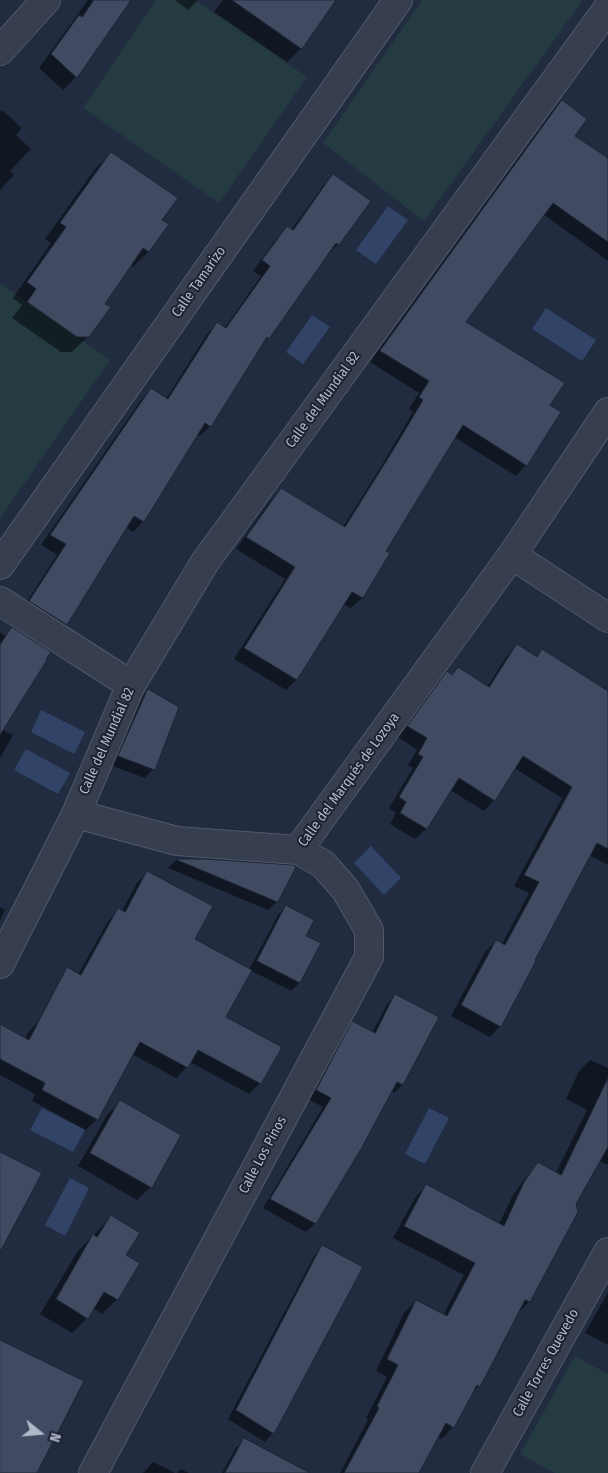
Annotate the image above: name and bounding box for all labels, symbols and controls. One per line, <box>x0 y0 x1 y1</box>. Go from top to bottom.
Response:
street label: Calle Tamarizo <box>168 243 230 321</box>
street label: Calle del Mundial 82 <box>282 349 364 451</box>
street label: Calle del Mundial 82 <box>76 685 138 797</box>
street label: Calle del Marqués de Lozoya <box>295 710 403 850</box>
street label: Calle Los Pinos <box>236 1113 290 1197</box>
street label: Calle Torres Quevedo <box>509 1306 583 1420</box>
north arrow <box>15 1408 65 1458</box>
text: N <box>45 1431 64 1444</box>

